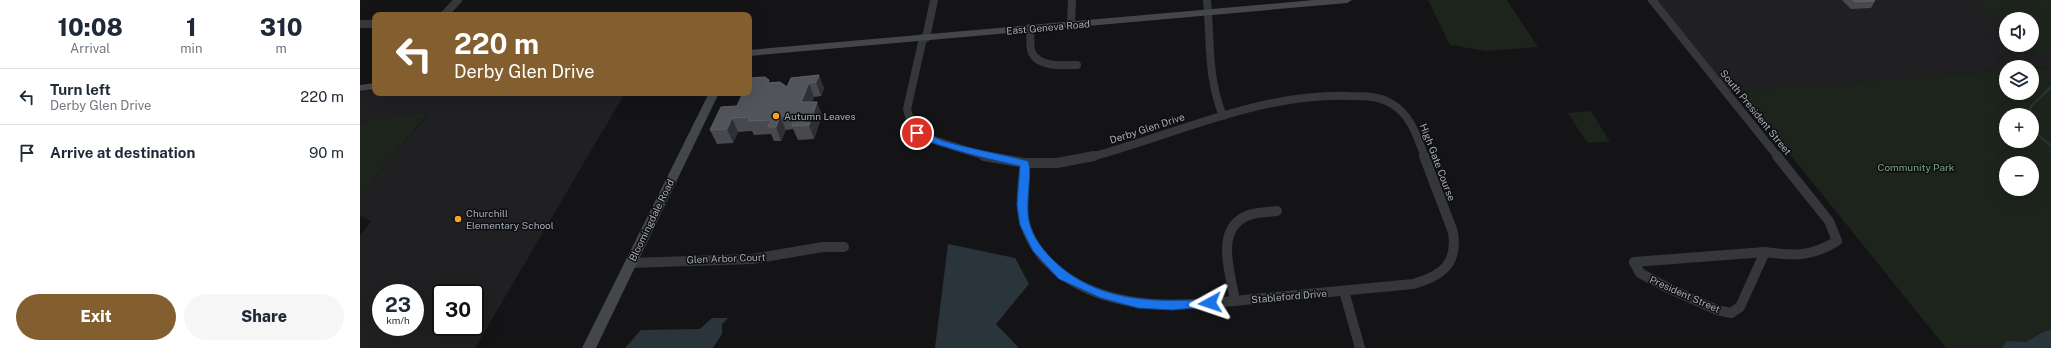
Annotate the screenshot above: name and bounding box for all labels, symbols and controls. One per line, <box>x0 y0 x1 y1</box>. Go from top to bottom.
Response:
map controls <box>1999 12 2039 196</box>
button: sound <box>1999 12 2039 52</box>
text: 10:08 <box>57 13 123 41</box>
text: 1 <box>186 13 197 41</box>
text: 310 <box>260 13 303 41</box>
street label: East Geneva Road <box>1006 17 1090 37</box>
text: 220 m <box>454 27 539 60</box>
icon: left <box>388 28 440 80</box>
text: Arrival <box>70 41 110 56</box>
text: min <box>180 41 202 56</box>
text: m <box>276 41 287 56</box>
button: layers <box>1999 60 2039 100</box>
text: Derby Glen Drive <box>454 61 595 82</box>
street label: South President Street <box>1718 67 1794 157</box>
text: Turn left <box>50 81 111 98</box>
icon: left <box>16 86 38 108</box>
text: 220 m <box>300 88 344 105</box>
text: Derby Glen Drive <box>50 98 151 113</box>
button: + <box>1999 108 2039 148</box>
place label: Autumn Leaves <box>784 110 856 122</box>
street label: Derby Glen Drive <box>1108 110 1186 146</box>
marker: Autumn Leaves <box>771 111 781 121</box>
pin <box>900 116 934 150</box>
icon: arrive <box>906 122 928 144</box>
street label: High Gate Course <box>1418 122 1458 203</box>
icon: arrive <box>16 142 38 164</box>
text: Arrive at destination <box>50 144 195 161</box>
text: 90 m <box>309 144 344 161</box>
button: − <box>1999 156 2039 196</box>
park label: Community Park <box>1878 161 1955 173</box>
street label: Bloomingdale Road <box>626 177 676 263</box>
place label: Churchill Elementary School <box>466 207 554 231</box>
marker: Churchill Elementary School <box>453 214 463 224</box>
street label: Glen Arbor Court <box>686 251 766 265</box>
street label: President Street <box>1648 273 1722 315</box>
position arrow <box>1189 282 1231 324</box>
speed limit sign: 30 <box>432 284 484 336</box>
street label: Stableford Drive <box>1251 287 1328 305</box>
text: 23 <box>385 293 411 317</box>
button: Exit <box>16 294 176 340</box>
button: Share <box>184 294 344 340</box>
text: km/h <box>386 314 410 326</box>

